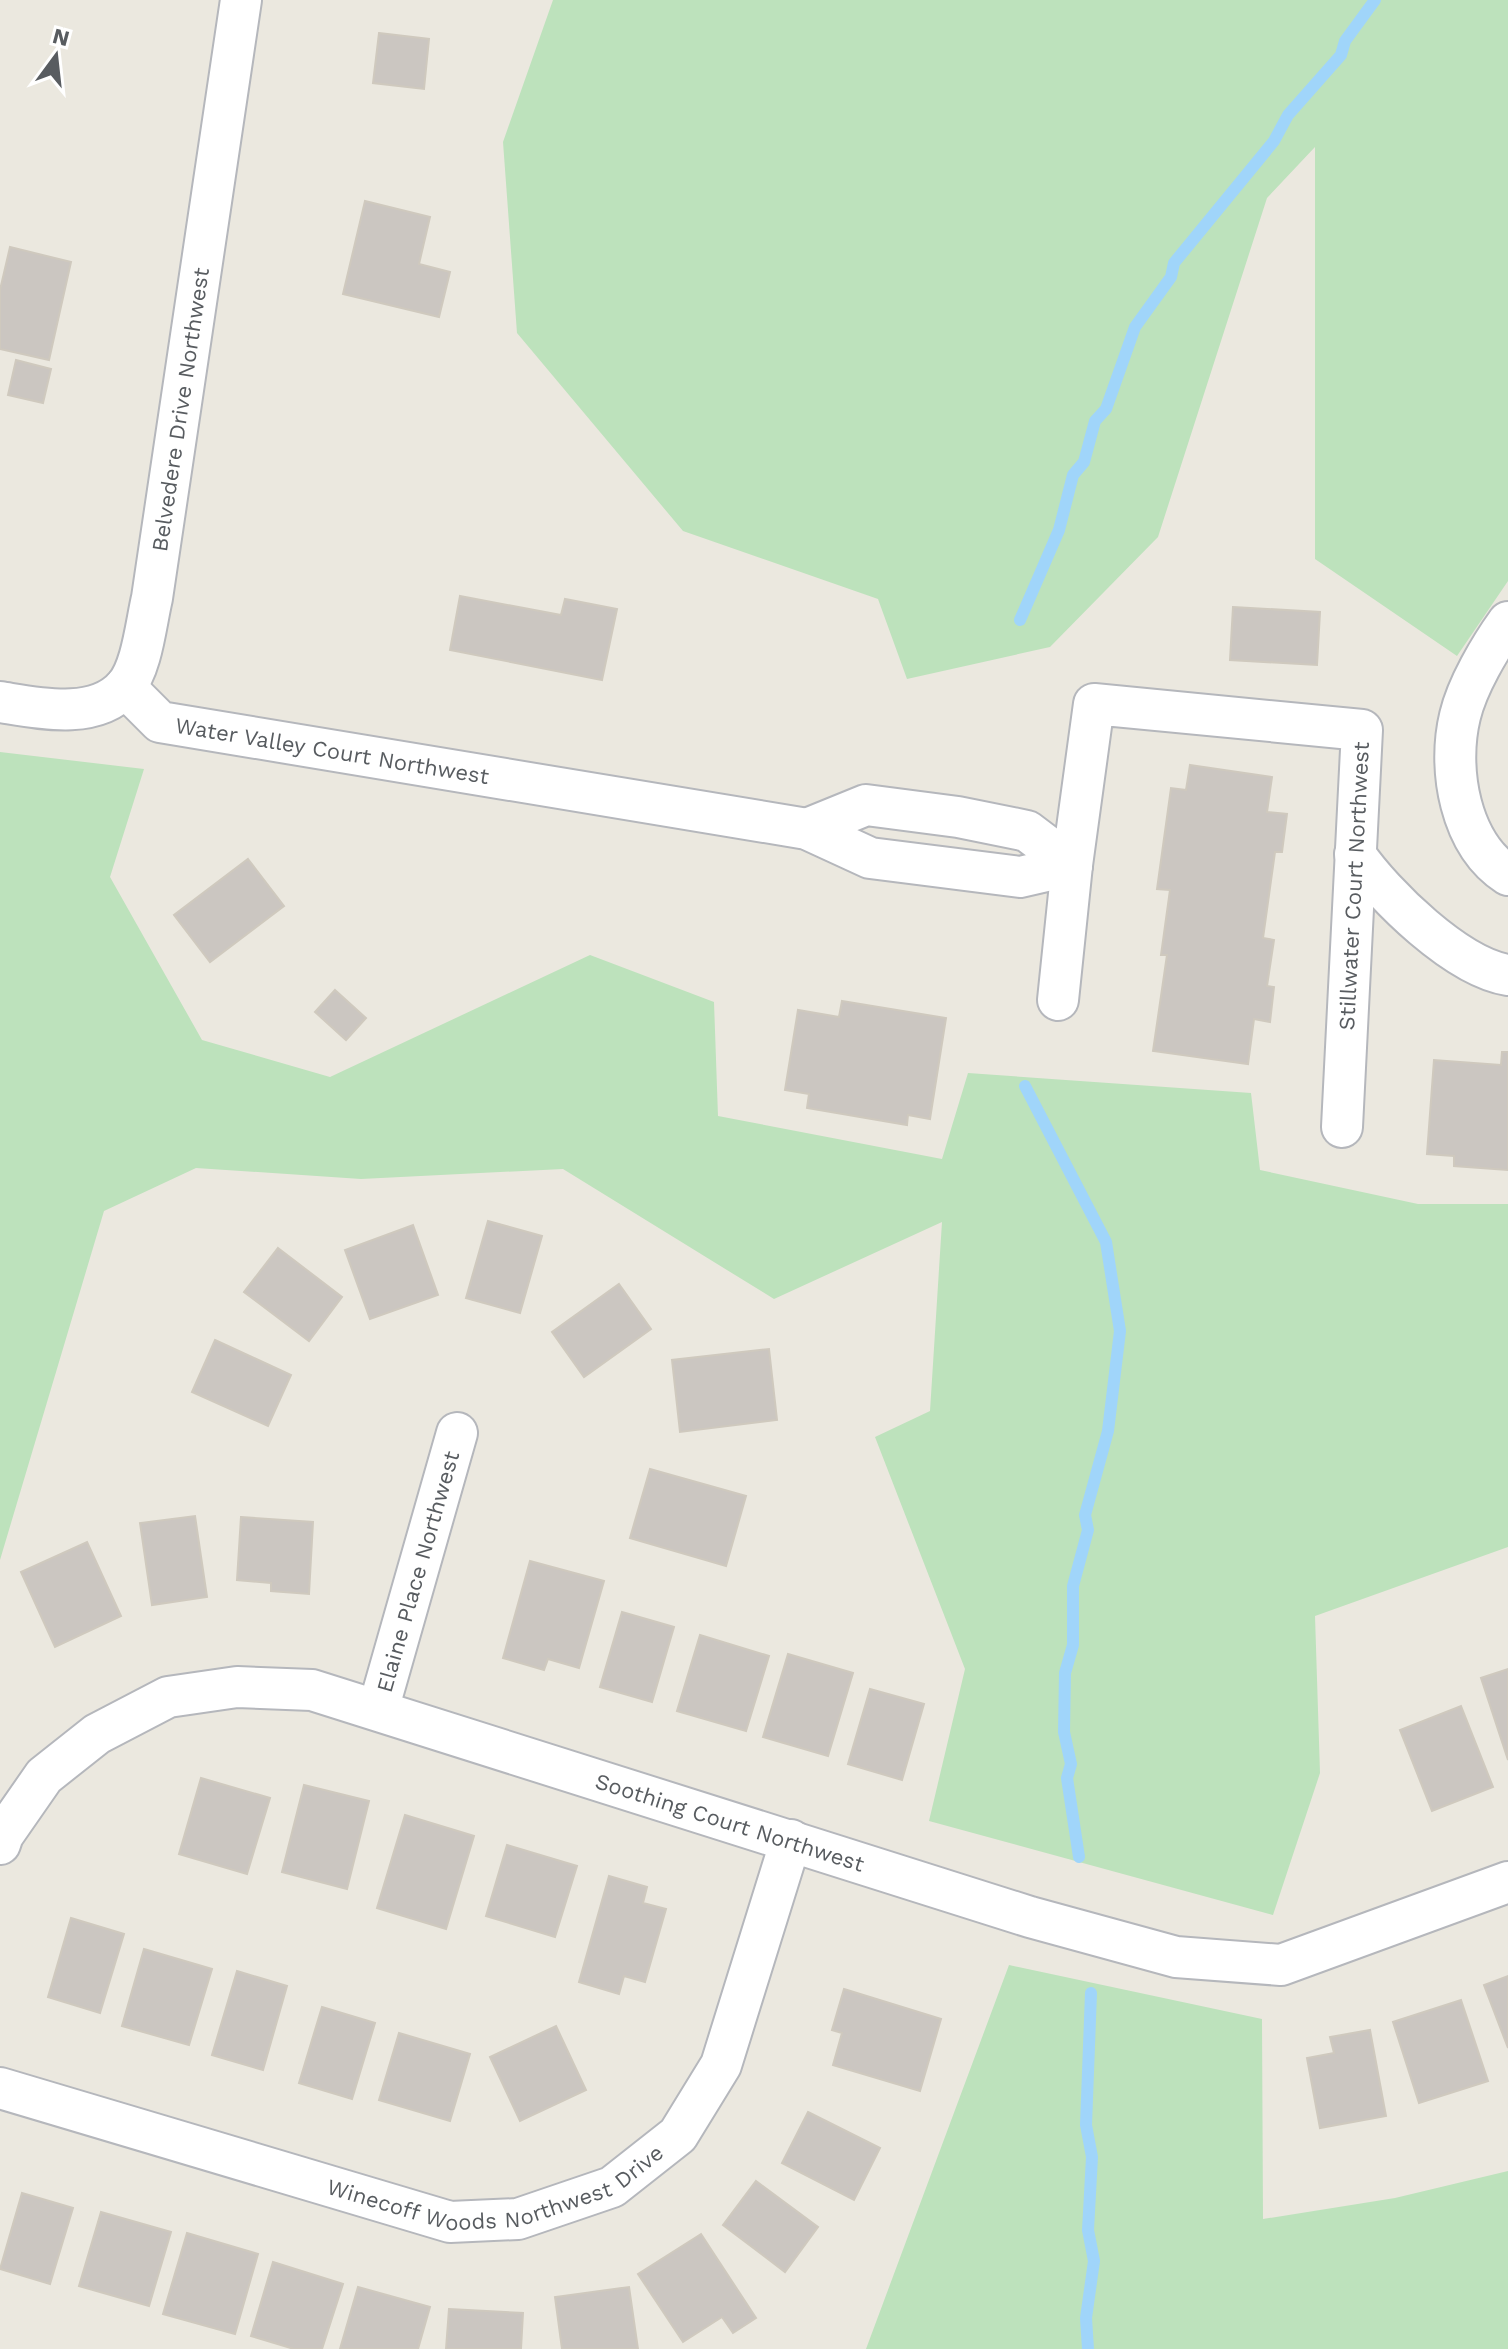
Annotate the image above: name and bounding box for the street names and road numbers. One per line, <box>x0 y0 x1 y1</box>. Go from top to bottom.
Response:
street label: Belvedere Drive Northwest <box>147 266 214 553</box>
street label: Water Valley Court Northwest <box>173 712 491 789</box>
street label: Stillwater Court Northwest <box>1334 741 1374 1031</box>
street label: Elaine Place Northwest <box>371 1448 464 1695</box>
street label: Soothing Court Northwest <box>592 1768 867 1876</box>
street label: Winecoff Woods Northwest Drive <box>324 2139 668 2235</box>

